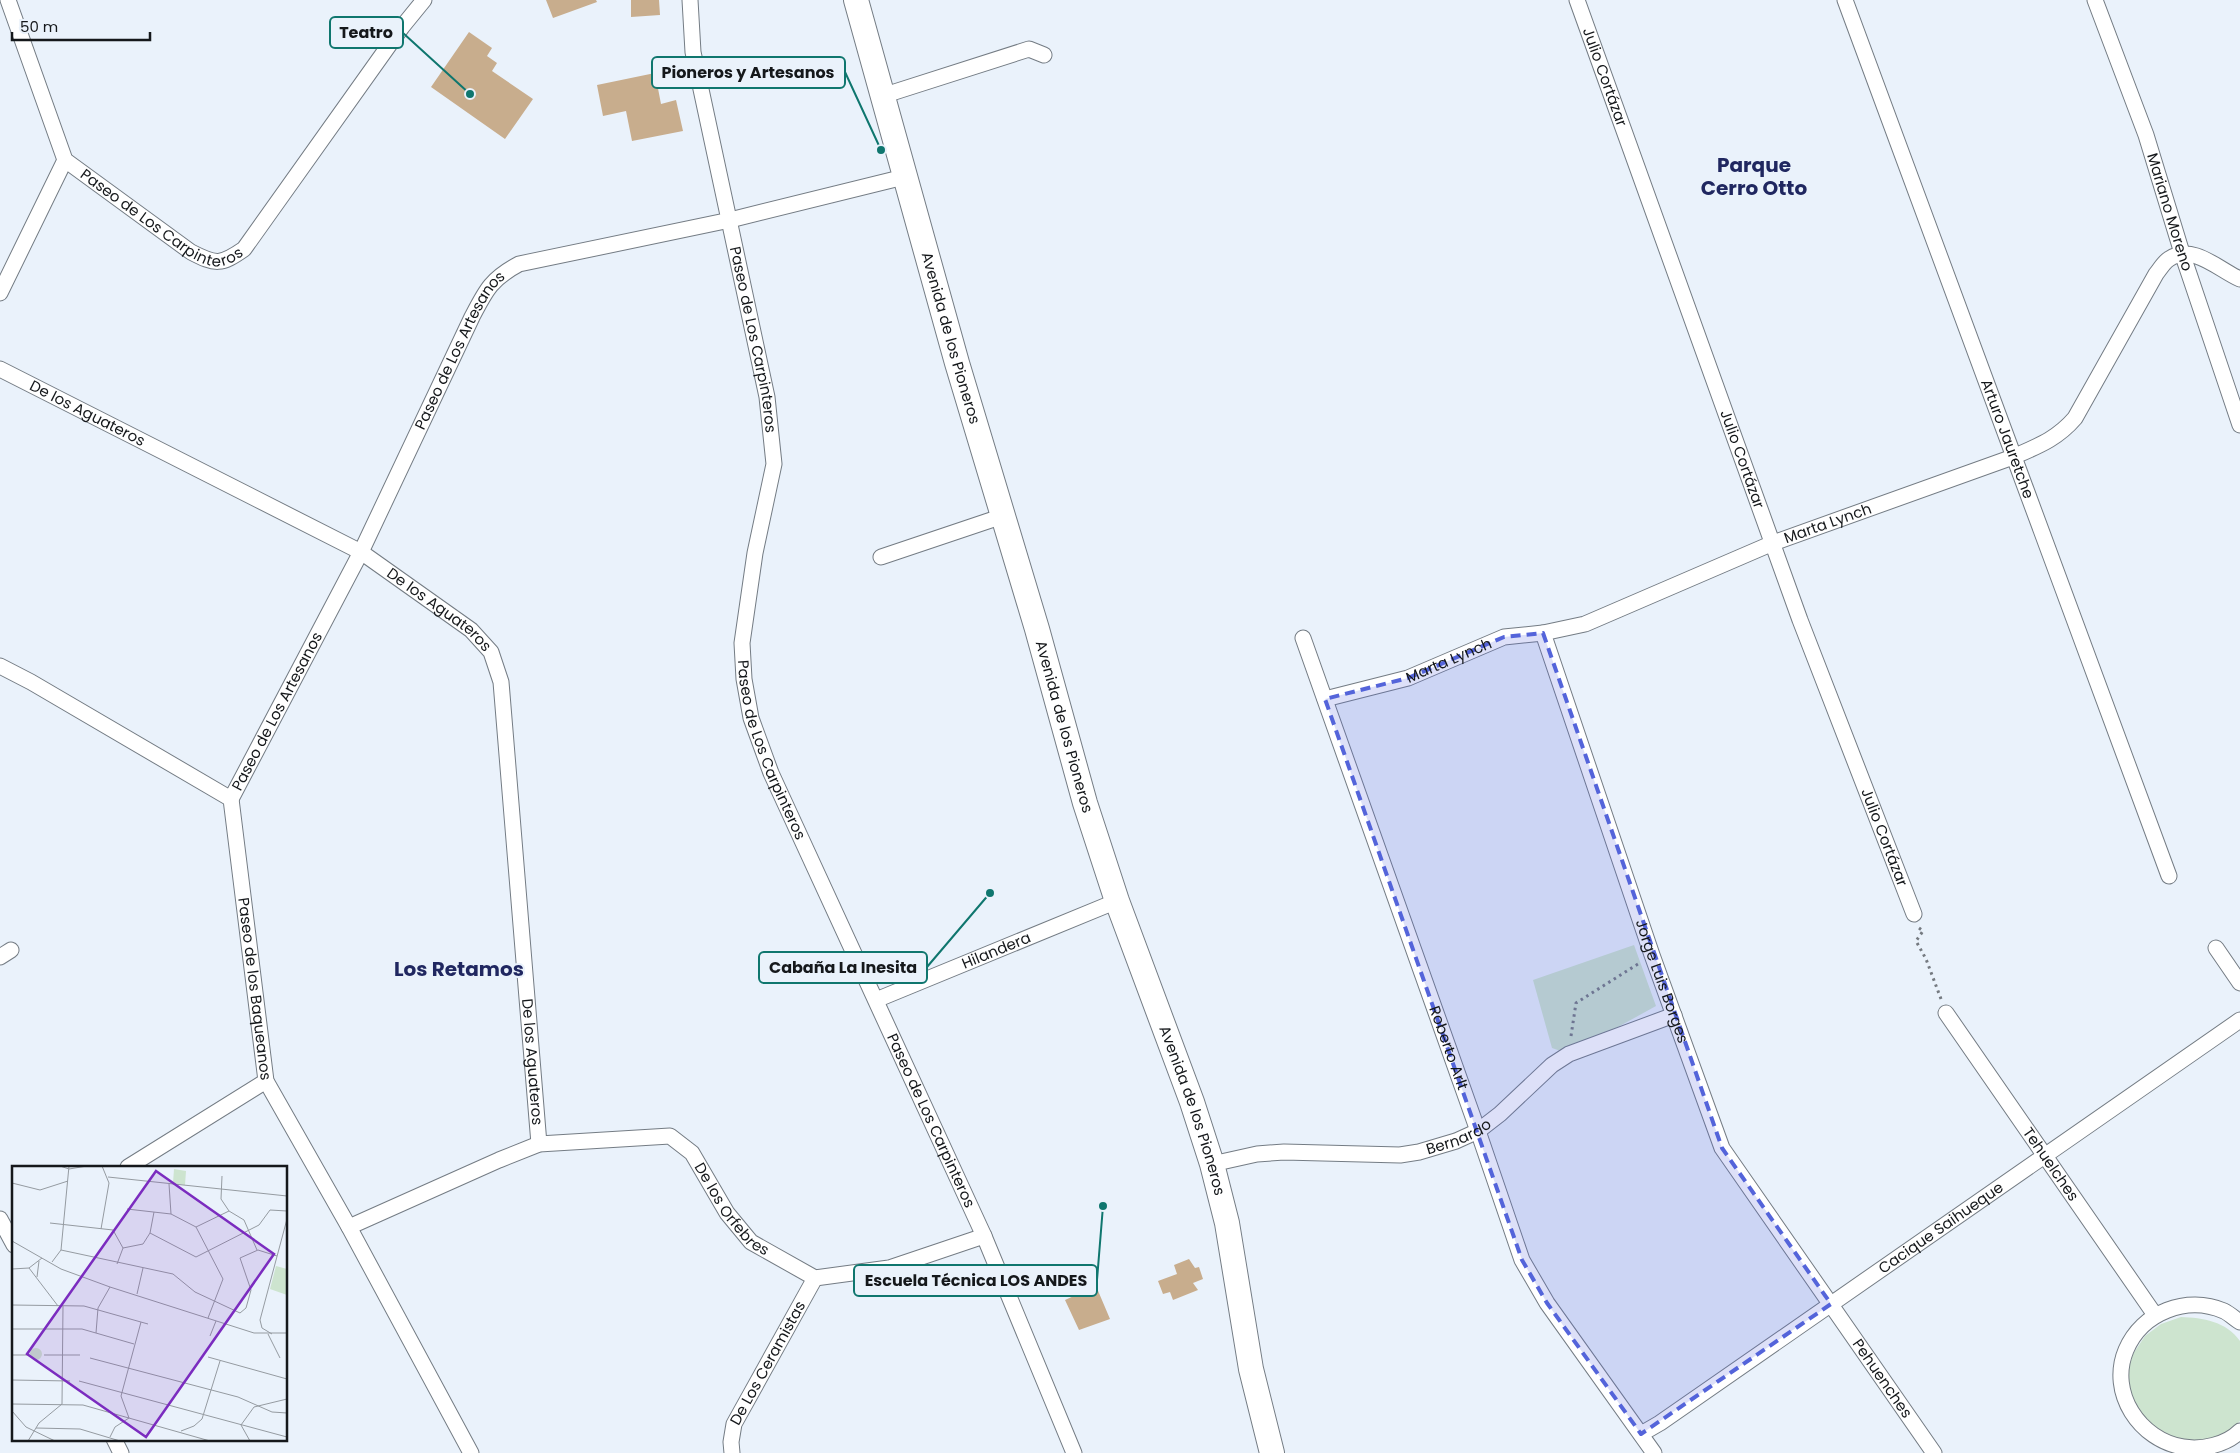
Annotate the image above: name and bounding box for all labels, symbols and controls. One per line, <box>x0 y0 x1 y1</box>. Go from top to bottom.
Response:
scale bar <box>12 10 150 42</box>
text: 50 m <box>20 16 58 37</box>
callout: Teatro <box>330 17 403 48</box>
text: Teatro <box>339 21 393 44</box>
street label: Julio Cortázar <box>1578 25 1633 130</box>
callout: Pioneros y Artesanos <box>652 57 845 88</box>
text: Pioneros y Artesanos <box>661 61 835 84</box>
street label: Mariano Moreno <box>2142 150 2198 274</box>
district label: Parque Cerro Otto <box>1701 151 1807 202</box>
street label: Paseo de Los Carpinteros <box>76 164 247 272</box>
street label: Paseo de Los Carpinteros <box>725 244 782 434</box>
street label: Avenida de los Pioneros <box>917 249 986 427</box>
street label: Paseo de Los Artesanos <box>409 266 509 433</box>
street label: De los Aguateros <box>26 375 149 451</box>
street label: Arturo Jauretche <box>1976 376 2040 502</box>
street label: Julio Cortázar <box>1715 407 1770 512</box>
street label: Marta Lynch <box>1781 498 1874 548</box>
street label: De los Aguateros <box>383 563 497 656</box>
street label: Paseo de Los Artesanos <box>226 628 327 794</box>
street label: Marta Lynch <box>1402 632 1495 688</box>
street label: Avenida de los Pioneros <box>1031 638 1099 816</box>
street label: Paseo de Los Carpinteros <box>733 659 811 843</box>
street label: Julio Cortázar <box>1856 785 1913 890</box>
street label: Paseo de los Baqueanos <box>233 896 277 1082</box>
street label: Jorge Luis Borges <box>1631 916 1694 1046</box>
street label: Hilandera <box>958 927 1034 974</box>
callout: Cabaña La Inesita <box>759 952 927 983</box>
district label: Los Retamos <box>394 955 524 983</box>
text: Cabaña La Inesita <box>769 956 917 979</box>
street label: De los Aguateros <box>517 998 548 1126</box>
street label: Roberto Arlt <box>1424 1003 1474 1093</box>
street label: Avenida de los Pioneros <box>1154 1023 1231 1198</box>
street label: Paseo de Los Carpinteros <box>882 1030 981 1211</box>
street label: Bernardo <box>1423 1113 1496 1159</box>
street label: Tehuelches <box>2018 1123 2084 1205</box>
street label: De los Orfebres <box>690 1158 773 1260</box>
inset map <box>12 1166 288 1440</box>
street label: Cacique Saihueque <box>1874 1177 2007 1278</box>
callout: Escuela Técnica LOS ANDES <box>854 1265 1097 1296</box>
text: Escuela Técnica LOS ANDES <box>865 1269 1088 1292</box>
street label: De Los Ceramistas <box>724 1297 810 1429</box>
street label: Pehuenches <box>1848 1334 1918 1422</box>

